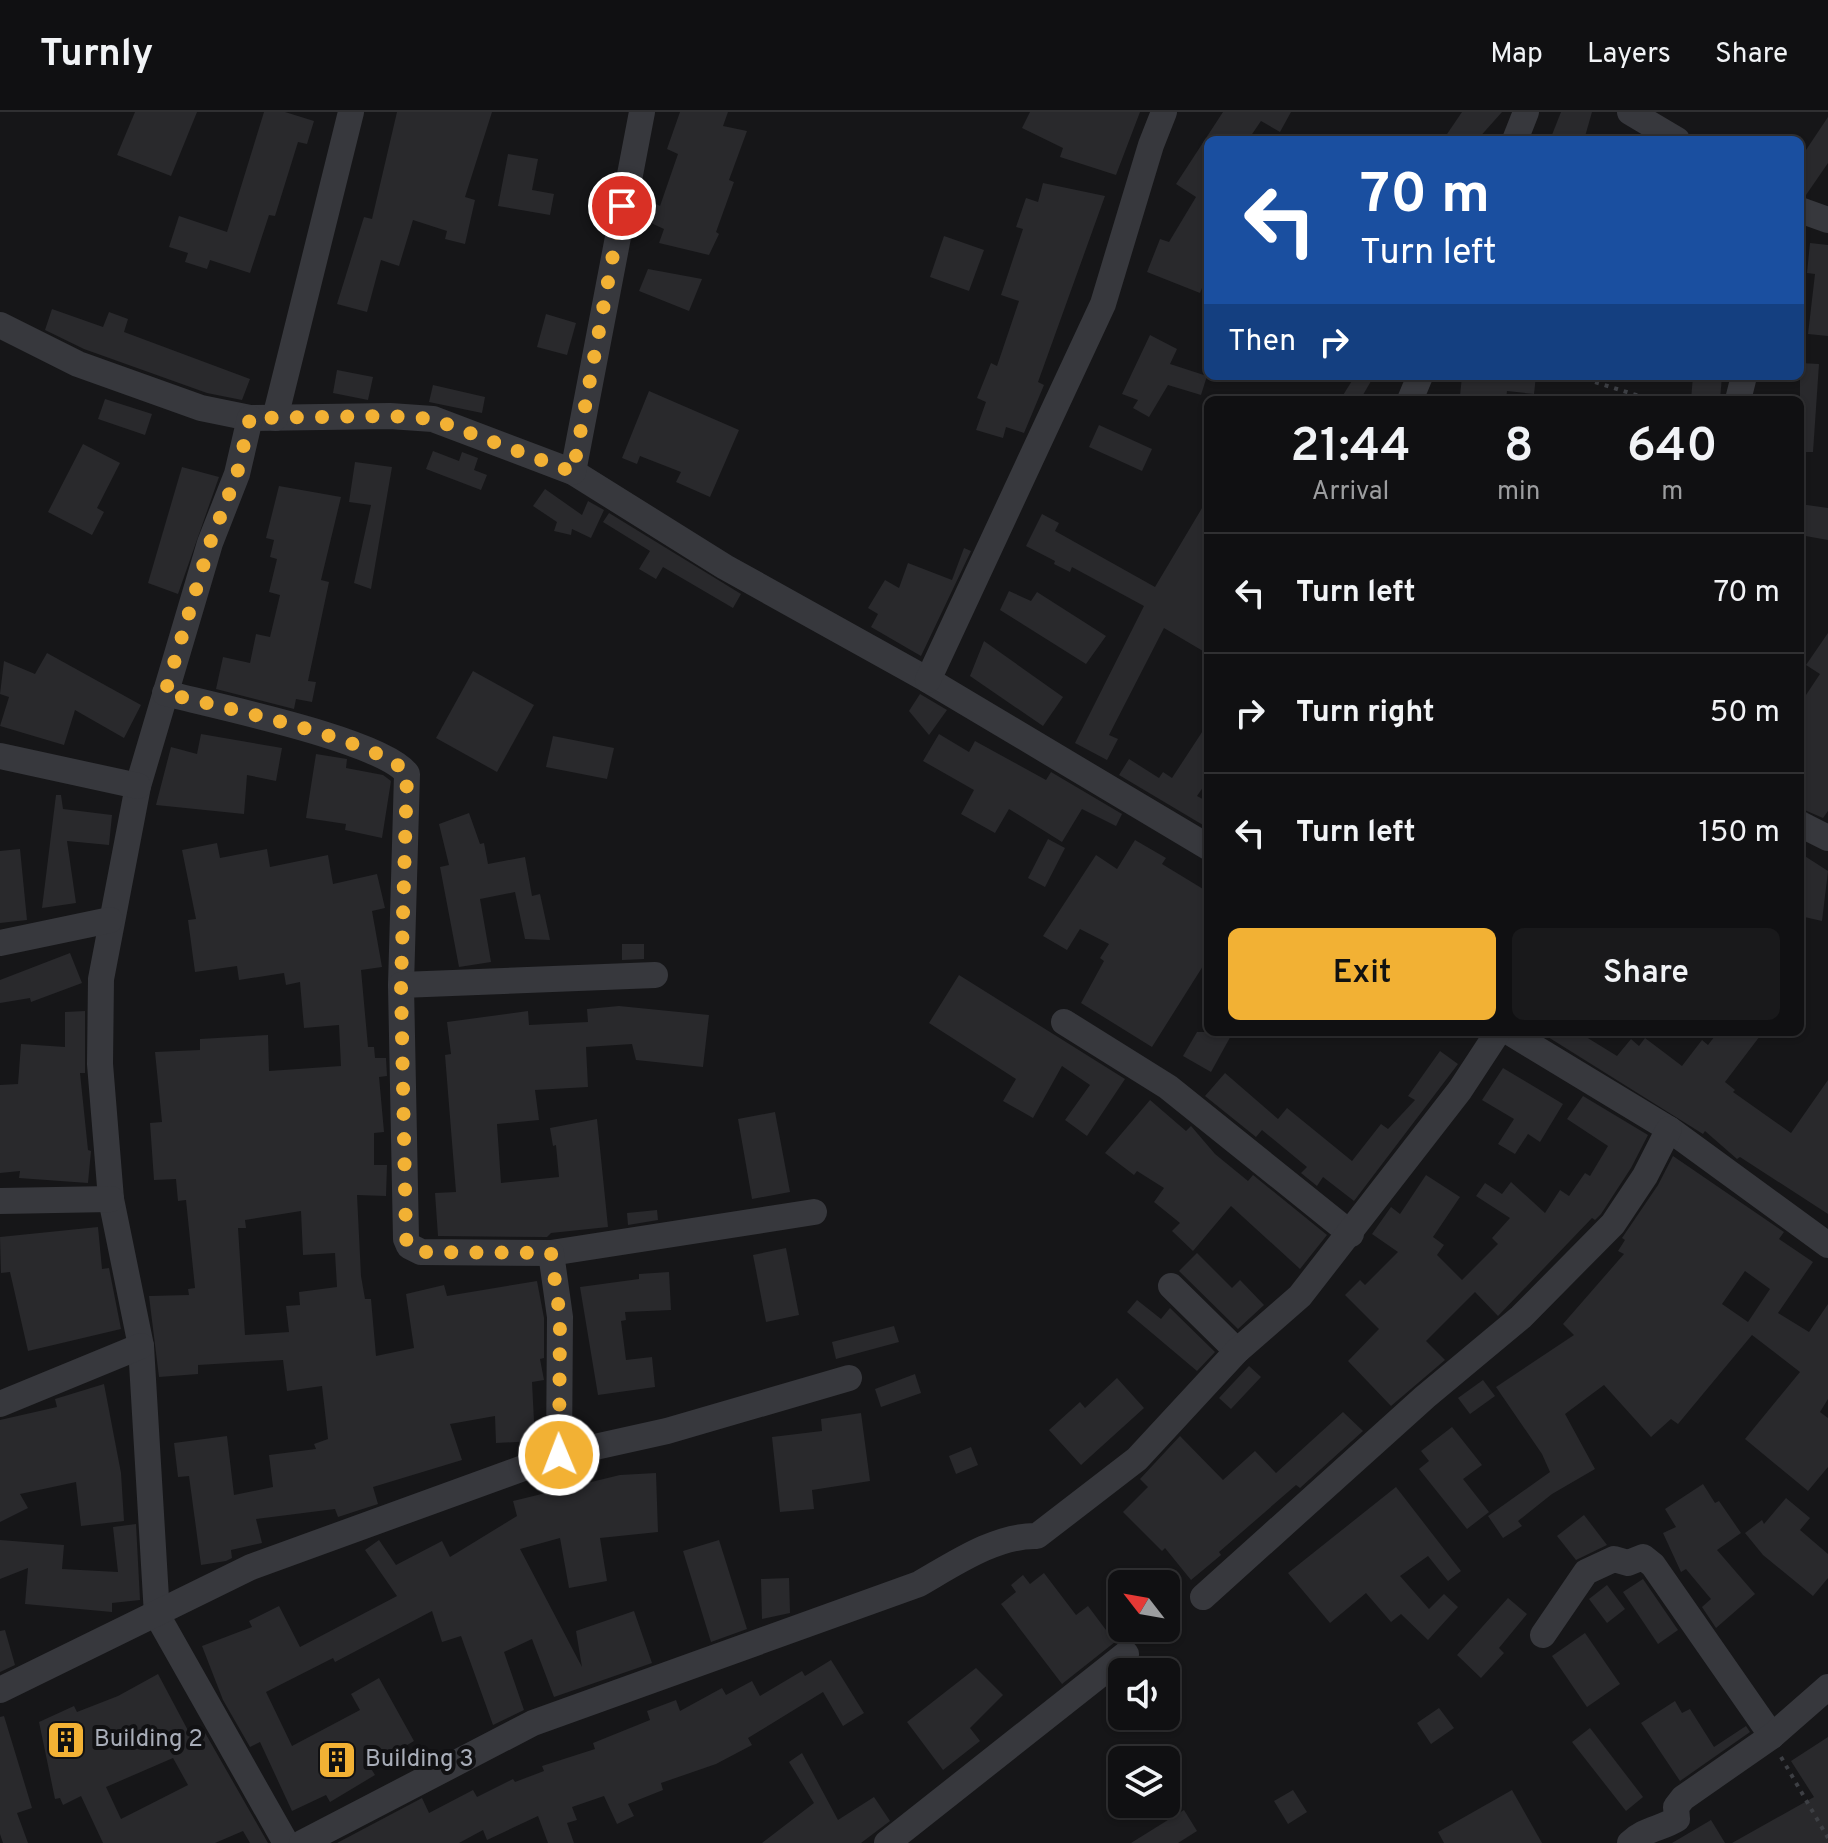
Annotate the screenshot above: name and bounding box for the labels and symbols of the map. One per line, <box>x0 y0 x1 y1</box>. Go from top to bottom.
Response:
pin <box>588 172 656 240</box>
position arrow <box>517 1413 601 1497</box>
north arrow <box>1108 1570 1180 1642</box>
building icon: Building 2 <box>45 1719 87 1761</box>
place label: Building 2 <box>94 1725 203 1755</box>
building icon: Building 3 <box>316 1739 358 1781</box>
place label: Building 3 <box>365 1745 474 1775</box>

